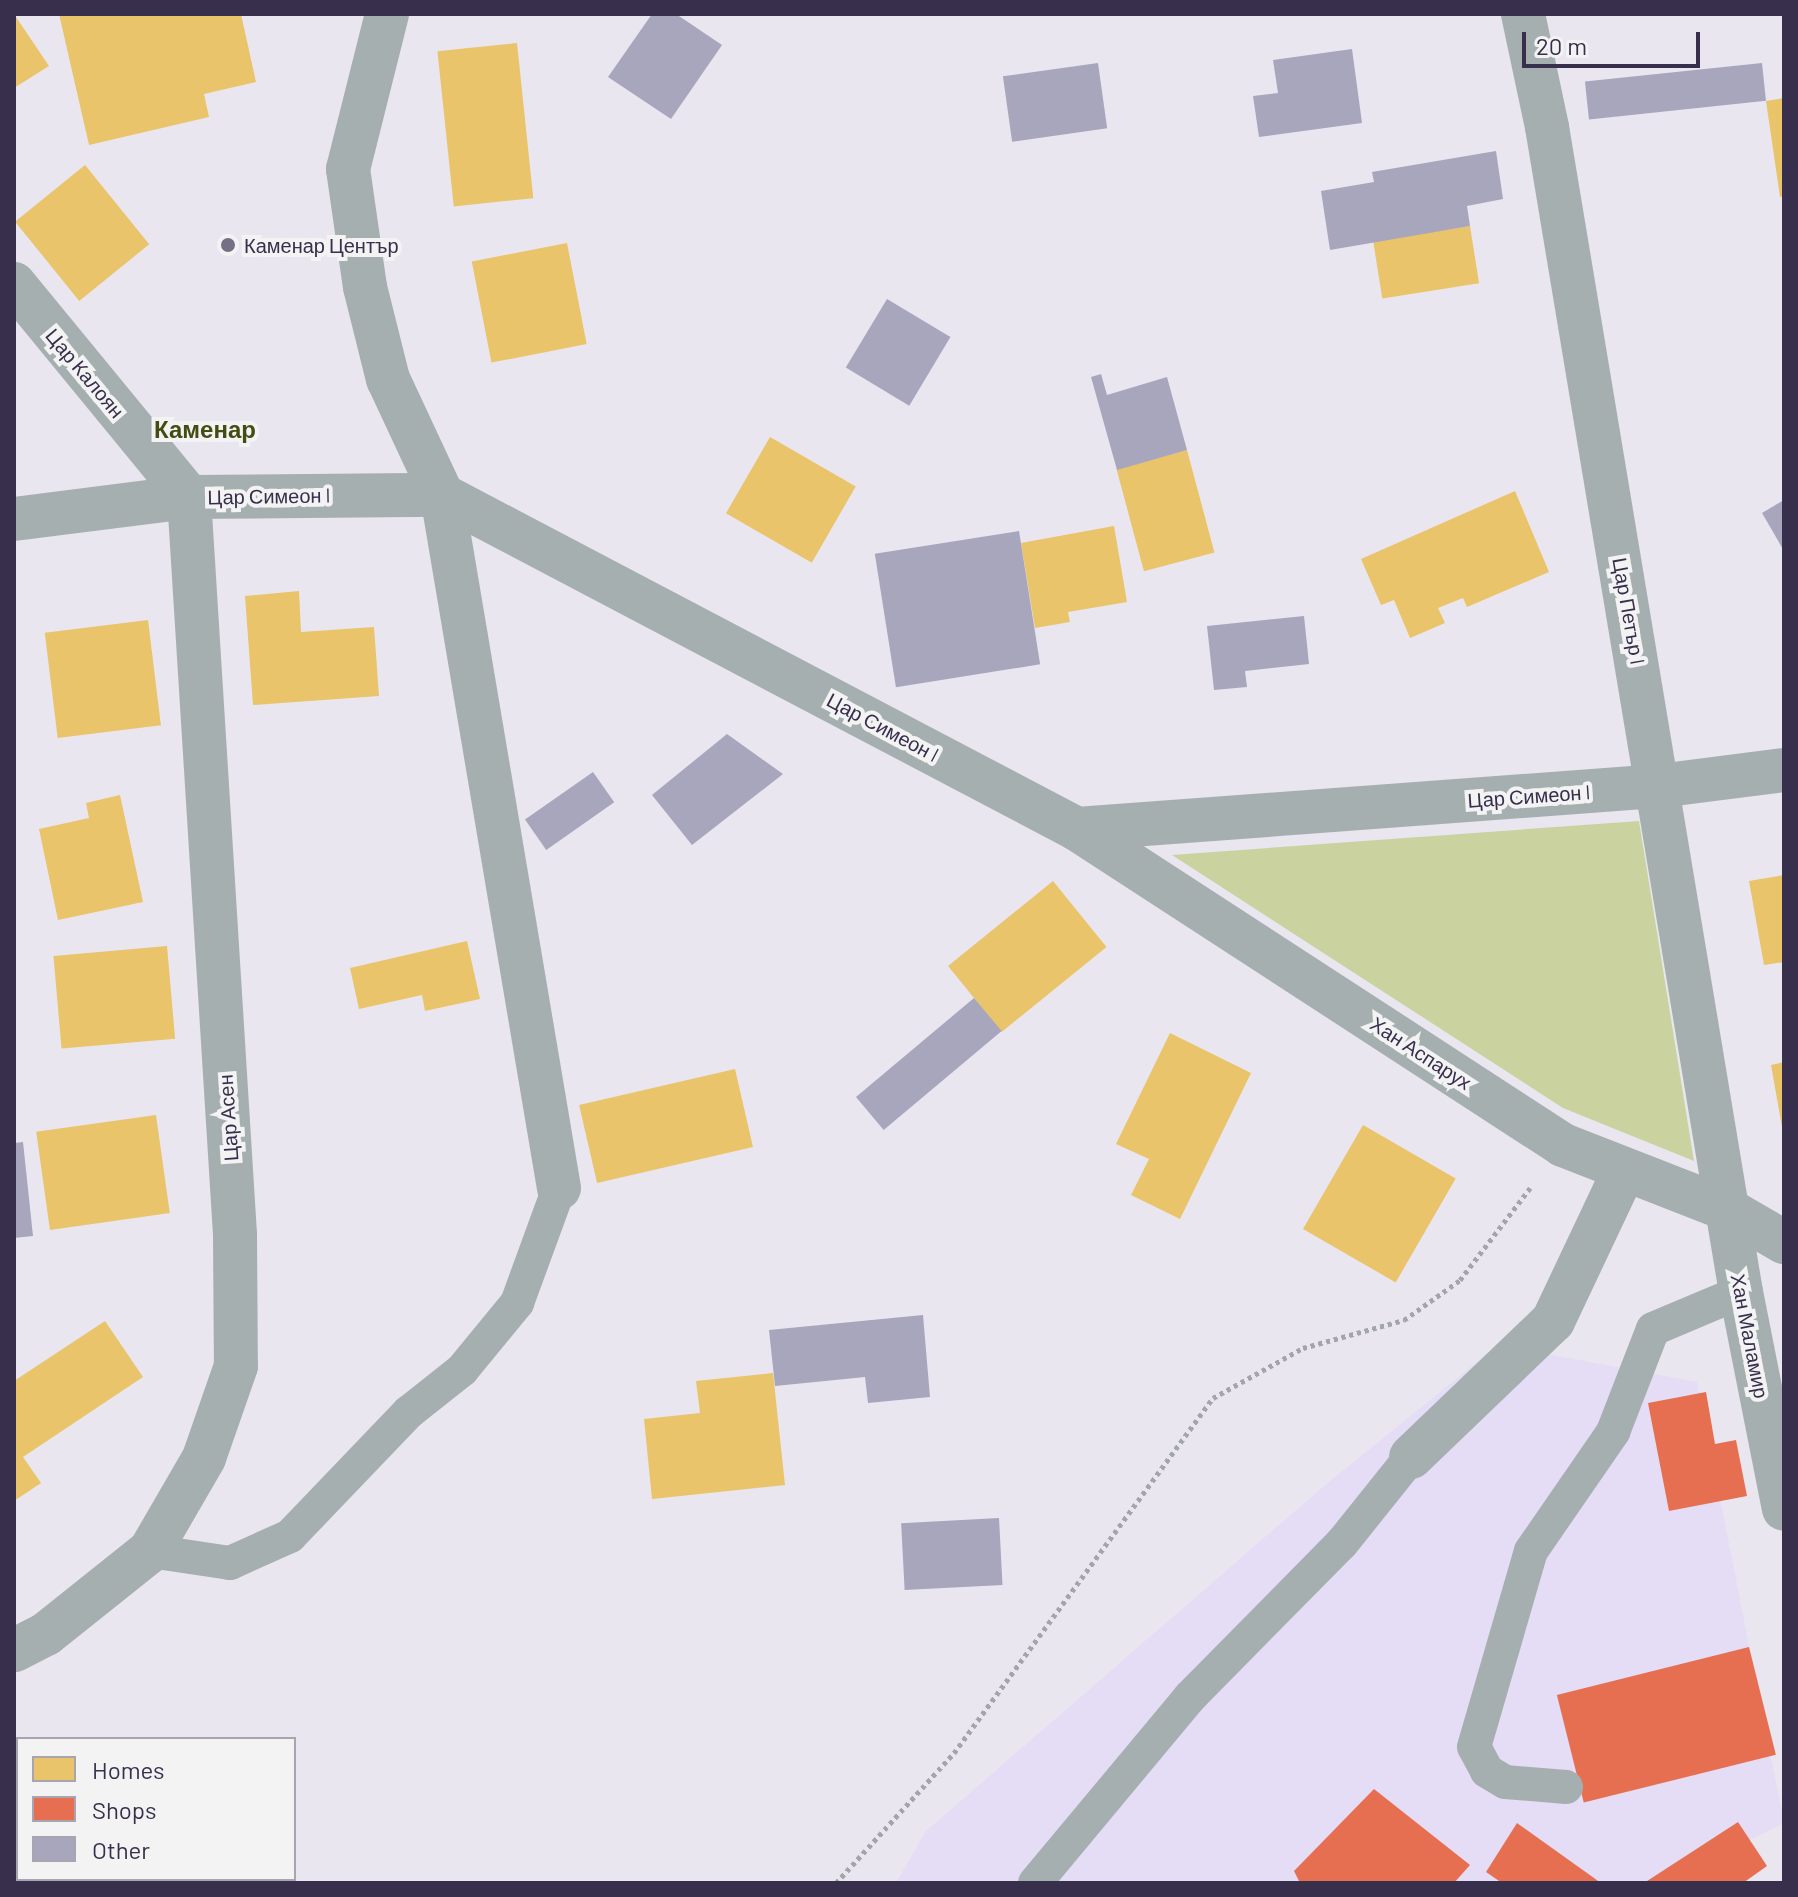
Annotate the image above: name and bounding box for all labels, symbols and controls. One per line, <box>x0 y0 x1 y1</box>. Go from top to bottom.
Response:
scale bar <box>1526 16 1704 66</box>
text: 20 m <box>1536 31 1587 60</box>
place label: Каменар Център <box>244 233 399 257</box>
marker: Каменар Център <box>219 236 237 254</box>
street label: Цар Калоян <box>41 323 129 423</box>
district label: Каменар <box>154 415 256 443</box>
street label: Цар Симеон I <box>207 483 331 509</box>
street label: Цар Петър I <box>1608 556 1650 666</box>
street label: Цар Симеон I <box>823 687 943 767</box>
street label: Цар Симеон I <box>1467 780 1591 812</box>
street label: Хан Аспарух <box>1366 1011 1476 1095</box>
street label: Цар Асен <box>213 1074 243 1162</box>
street label: Хан Маламир <box>1726 1272 1774 1400</box>
legend <box>16 1737 296 1881</box>
text: Homes <box>92 1755 165 1784</box>
text: Shops <box>92 1795 157 1824</box>
text: Other <box>92 1835 150 1864</box>

